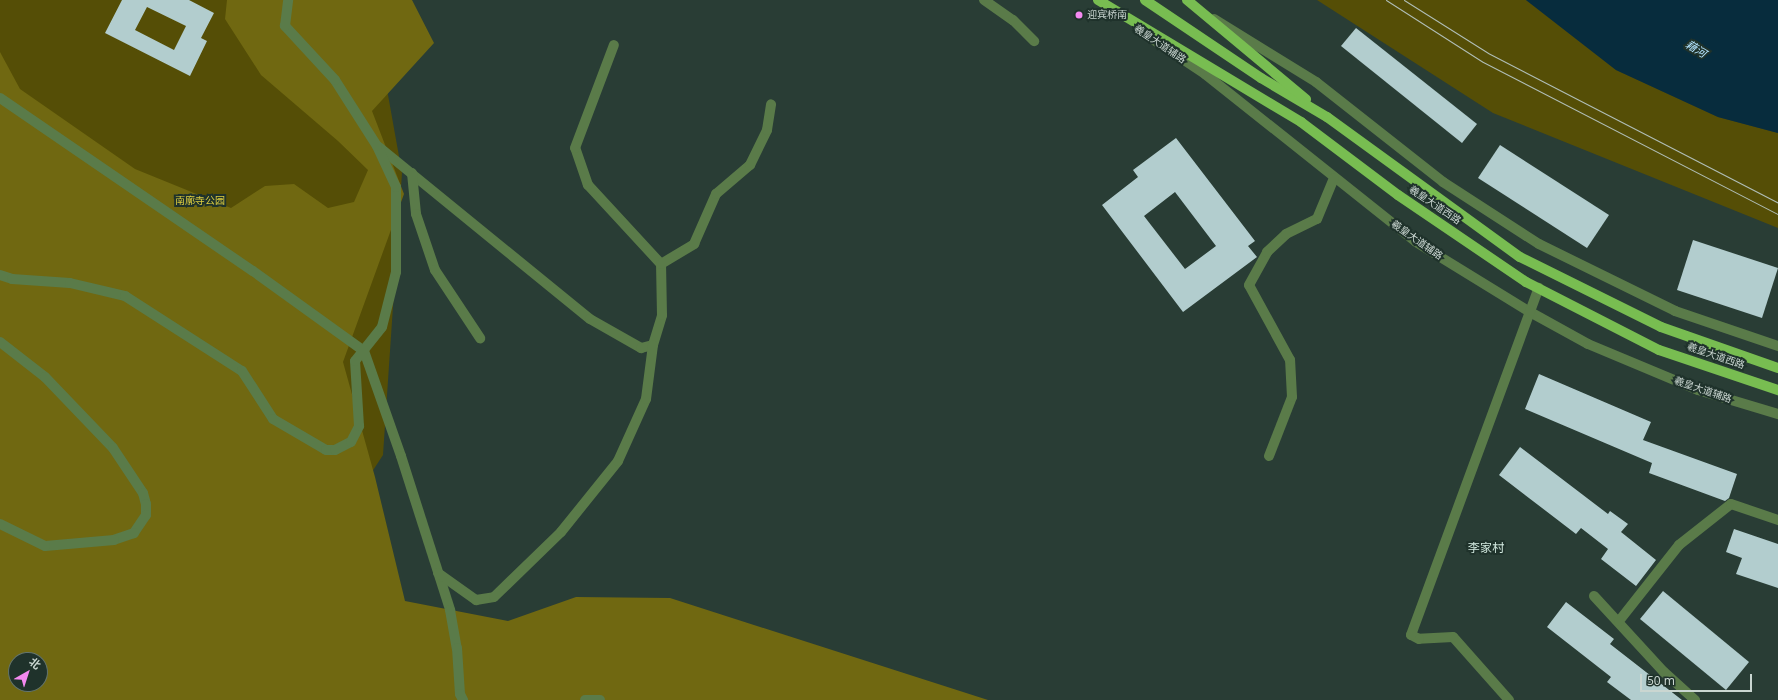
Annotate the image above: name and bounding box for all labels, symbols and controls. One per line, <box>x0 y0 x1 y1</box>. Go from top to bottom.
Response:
place label: 迎宾桥南 <box>1087 9 1127 21</box>
marker: 迎宾桥南 <box>1074 10 1084 20</box>
street label: 羲皇大道辅路 <box>1132 22 1188 66</box>
water label: 藉河 <box>1683 38 1709 60</box>
street label: 羲皇大道西路 <box>1407 183 1463 227</box>
park label: 南廓寺公园 <box>175 195 225 207</box>
street label: 羲皇大道辅路 <box>1389 218 1445 262</box>
street label: 羲皇大道西路 <box>1686 341 1746 371</box>
street label: 羲皇大道辅路 <box>1673 375 1733 405</box>
district label: 李家村 <box>1468 541 1504 555</box>
north arrow <box>8 652 48 692</box>
text: 北 <box>26 654 44 672</box>
scale bar <box>1642 666 1754 692</box>
text: 50 m <box>1647 672 1675 689</box>

